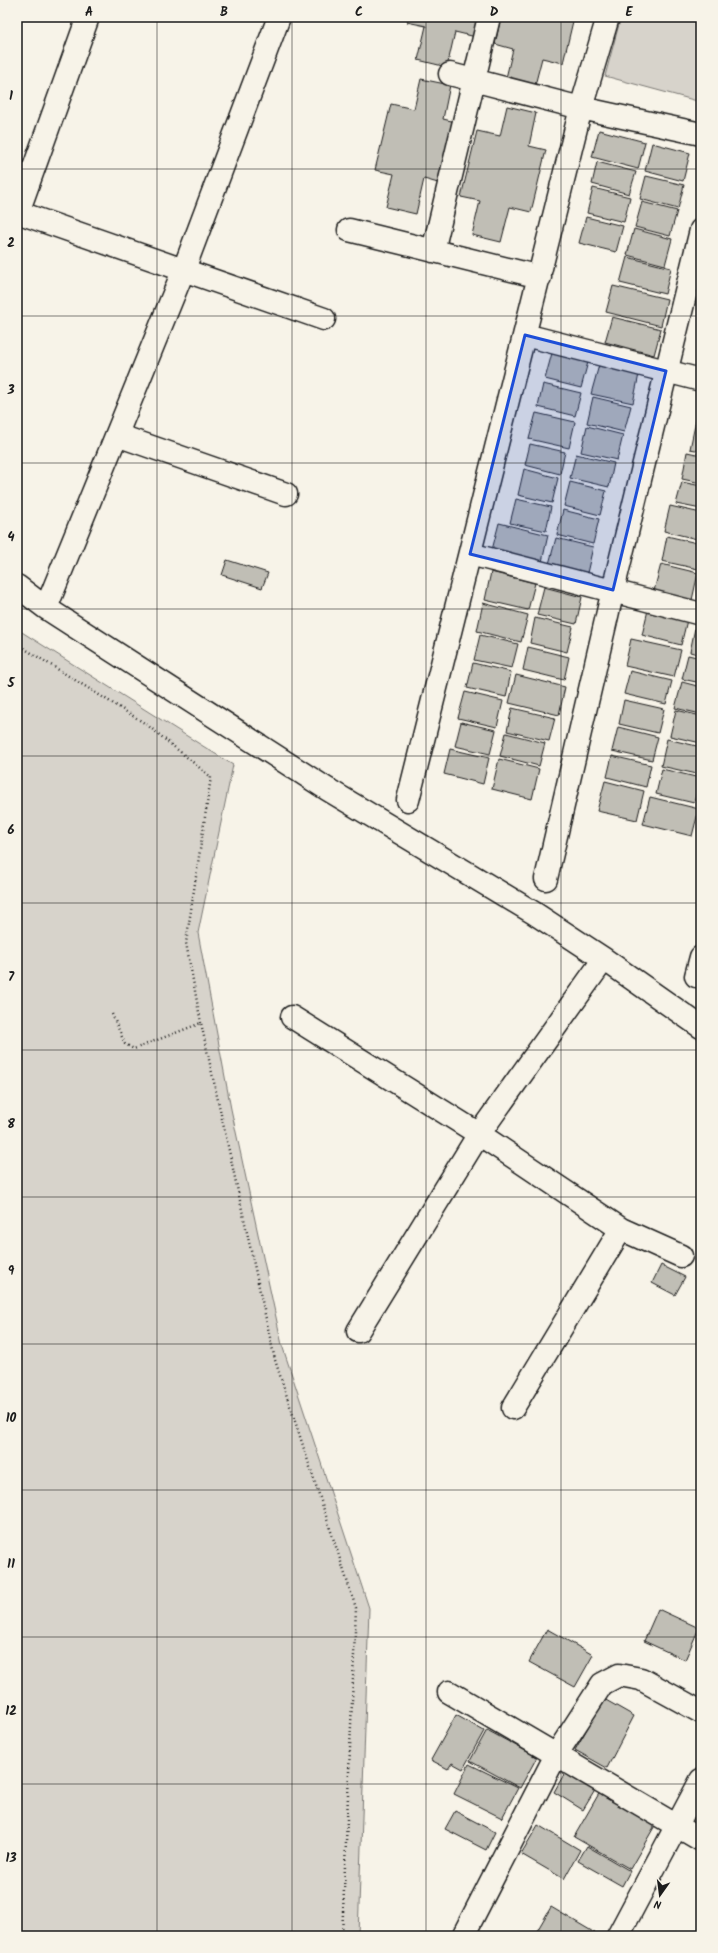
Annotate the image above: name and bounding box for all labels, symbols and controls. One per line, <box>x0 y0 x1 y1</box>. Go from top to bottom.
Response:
text: A <box>85 2 93 23</box>
text: B <box>220 2 228 23</box>
text: C <box>355 2 363 23</box>
text: D <box>490 2 499 23</box>
text: E <box>625 2 633 23</box>
text: 1 <box>9 86 13 107</box>
text: 2 <box>7 233 15 254</box>
text: 3 <box>6 380 15 401</box>
text: 4 <box>7 527 15 548</box>
text: 5 <box>7 673 16 694</box>
text: 6 <box>7 820 15 841</box>
text: 7 <box>8 967 15 988</box>
text: 8 <box>7 1114 15 1135</box>
text: 9 <box>8 1261 15 1282</box>
text: 10 <box>6 1408 17 1429</box>
text: 11 <box>7 1554 15 1575</box>
text: 12 <box>5 1701 17 1722</box>
text: 13 <box>5 1848 17 1869</box>
north arrow <box>640 1875 680 1915</box>
text: N <box>652 1894 663 1913</box>

